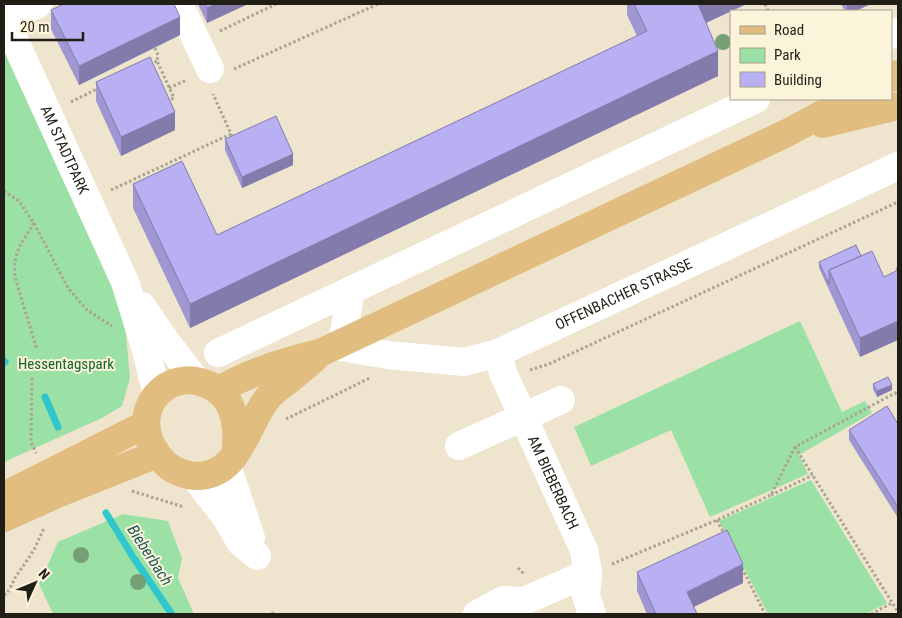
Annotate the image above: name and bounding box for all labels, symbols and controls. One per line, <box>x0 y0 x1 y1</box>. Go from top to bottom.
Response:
scale bar <box>12 10 84 42</box>
legend <box>730 10 892 100</box>
text: 20 m <box>20 18 50 36</box>
text: Road <box>774 21 804 39</box>
text: Park <box>774 46 801 64</box>
text: Building <box>774 71 822 89</box>
street label: AM STADTPARK <box>37 103 93 198</box>
street label: OFFENBACHER STRASSE <box>552 255 695 334</box>
park label: Hessentagspark <box>18 355 114 373</box>
street label: AM BIEBERBACH <box>524 433 582 532</box>
water label: Bieberbach <box>123 521 177 589</box>
north arrow <box>10 558 60 608</box>
text: N <box>36 565 53 583</box>

